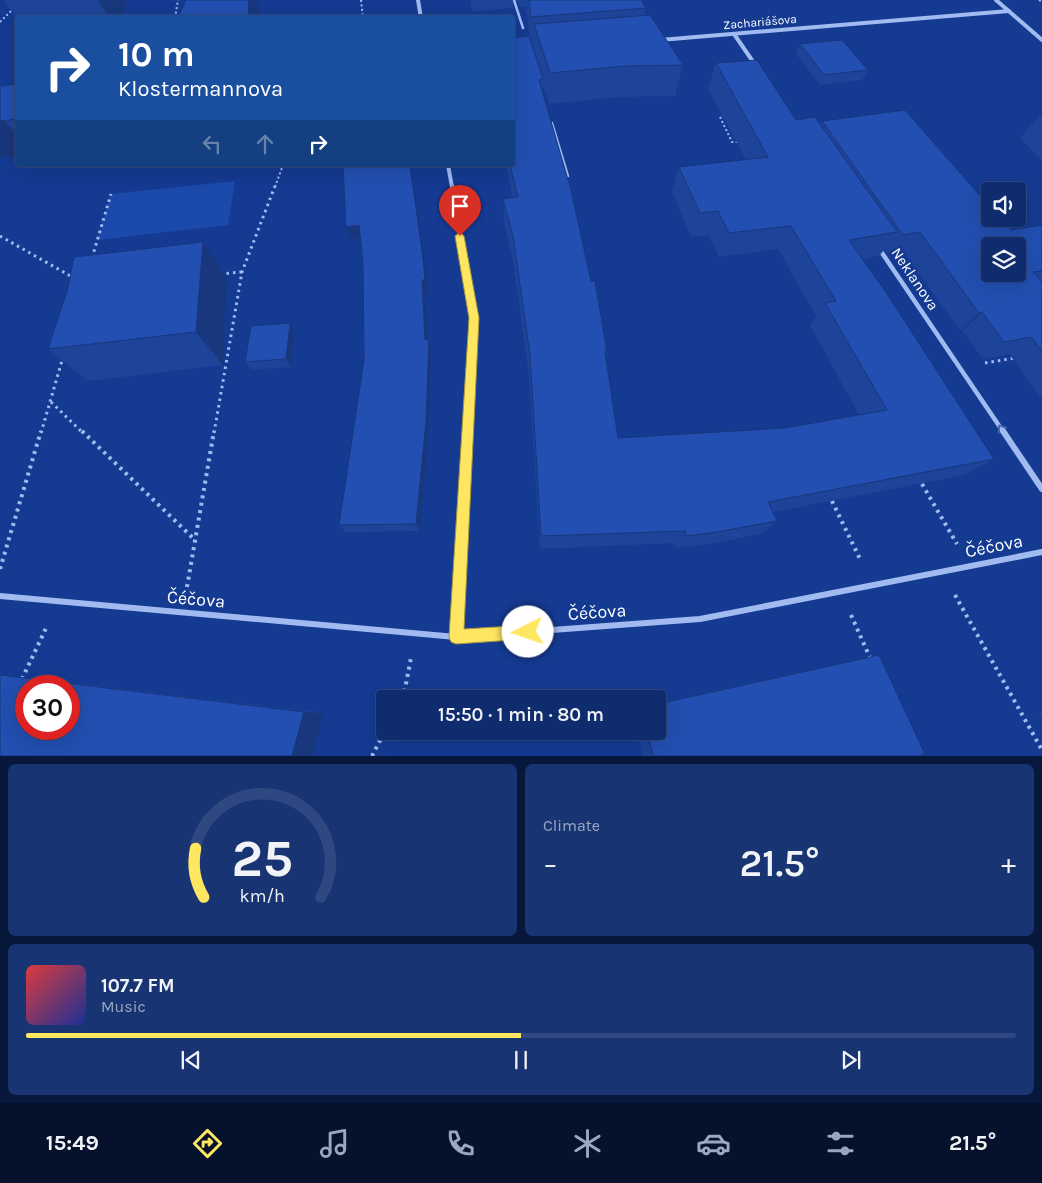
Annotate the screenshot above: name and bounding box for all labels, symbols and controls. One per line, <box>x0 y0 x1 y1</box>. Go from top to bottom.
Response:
street label: Zachariášova <box>723 12 797 32</box>
text: 10 m <box>118 34 195 75</box>
icon: right <box>35 35 100 100</box>
text: Klostermannova <box>118 76 283 102</box>
icon: left <box>198 130 226 158</box>
icon: ahead <box>251 130 279 158</box>
icon: right <box>304 130 332 158</box>
map controls <box>981 182 1026 282</box>
button: sound <box>981 182 1026 227</box>
pin <box>439 185 481 236</box>
icon: arrive <box>446 192 474 220</box>
button: layers <box>981 237 1026 282</box>
street label: Neklanova <box>887 244 943 314</box>
one-way arrow <box>998 424 1007 434</box>
street label: Čéčova <box>963 530 1025 562</box>
street label: Čéčova <box>166 585 226 613</box>
street label: Čéčova <box>567 599 627 625</box>
position arrow <box>501 605 553 657</box>
speed limit sign: 30 <box>15 675 80 740</box>
text: 15:50 · 1 min · 80 m <box>438 704 604 726</box>
text: Climate <box>543 816 600 835</box>
text: 25 <box>232 828 293 889</box>
text: 21.5° <box>740 841 819 886</box>
text: − <box>543 847 558 880</box>
text: + <box>1001 847 1016 880</box>
text: km/h <box>240 886 285 907</box>
text: 107.7 FM <box>101 975 175 997</box>
text: Music <box>101 997 146 1016</box>
icon: previous <box>177 1046 205 1074</box>
icon: pause <box>507 1046 535 1074</box>
icon: next <box>837 1046 865 1074</box>
icon: directions <box>190 1126 225 1161</box>
icon: music <box>317 1126 352 1161</box>
icon: phone <box>443 1126 478 1161</box>
icon: climate <box>570 1126 605 1161</box>
icon: car <box>696 1126 731 1161</box>
icon: filters <box>823 1126 858 1161</box>
text: 15:49 <box>46 1130 99 1156</box>
text: 21.5° <box>949 1130 996 1156</box>

